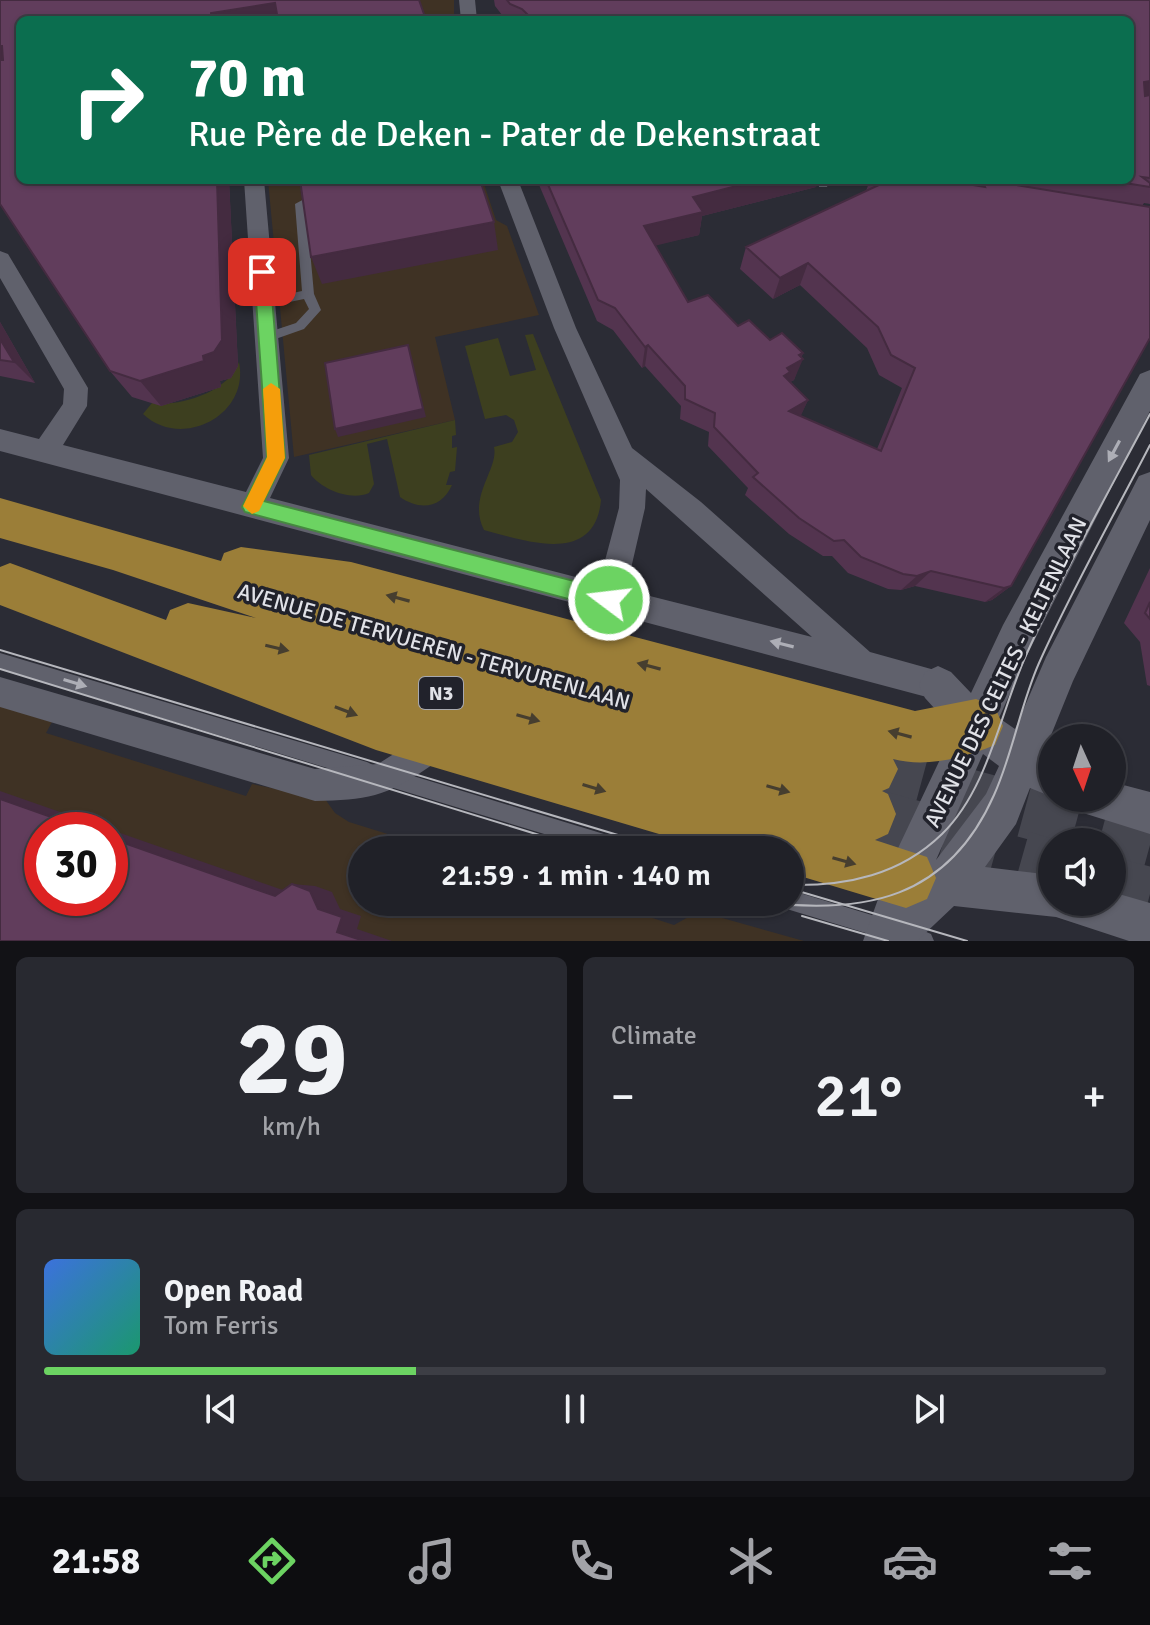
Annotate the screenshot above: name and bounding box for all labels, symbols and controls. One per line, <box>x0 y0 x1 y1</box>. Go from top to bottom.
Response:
text: 70 m <box>188 43 306 112</box>
icon: right <box>56 48 160 152</box>
text: Rue Père de Deken - Pater de Dekenstraat <box>188 112 821 157</box>
pin <box>228 238 296 306</box>
icon: arrive <box>240 250 284 294</box>
one-way arrow <box>1107 440 1120 463</box>
street label: AVENUE DES CELTES - KELTENLAAN <box>918 513 1093 832</box>
position arrow <box>567 558 651 642</box>
street label: AVENUE DE TERVUEREN - TERVURENLAAN <box>235 577 633 716</box>
one-way arrow <box>385 591 410 603</box>
one-way arrow <box>769 637 794 649</box>
one-way arrow <box>265 643 290 655</box>
one-way arrow <box>636 659 660 672</box>
one-way arrow <box>63 677 87 690</box>
road number: N3 <box>419 677 463 709</box>
one-way arrow <box>334 706 358 718</box>
one-way arrow <box>515 712 540 724</box>
north arrow <box>1038 724 1126 812</box>
map controls <box>1038 724 1126 916</box>
one-way arrow <box>887 727 911 740</box>
one-way arrow <box>583 782 607 795</box>
one-way arrow <box>766 783 791 795</box>
speed limit sign: 30 <box>24 812 128 916</box>
button: sound <box>1038 828 1126 916</box>
one-way arrow <box>832 855 856 868</box>
text: 21:59 · 1 min · 140 m <box>441 857 711 894</box>
text: 29 <box>235 995 348 1123</box>
text: Climate <box>611 1020 697 1052</box>
text: 21° <box>815 1060 902 1134</box>
text: − <box>611 1070 635 1124</box>
text: + <box>1082 1070 1106 1124</box>
text: km/h <box>262 1111 321 1143</box>
text: Open Road <box>164 1273 303 1310</box>
text: Tom Ferris <box>164 1310 278 1342</box>
icon: previous <box>199 1387 243 1431</box>
icon: pause <box>553 1387 597 1431</box>
icon: next <box>907 1387 951 1431</box>
icon: directions <box>244 1533 300 1589</box>
icon: music <box>404 1533 460 1589</box>
icon: phone <box>563 1533 619 1589</box>
icon: climate <box>723 1533 779 1589</box>
icon: car <box>882 1533 938 1589</box>
icon: filters <box>1042 1533 1098 1589</box>
text: 21:58 <box>52 1539 140 1584</box>

